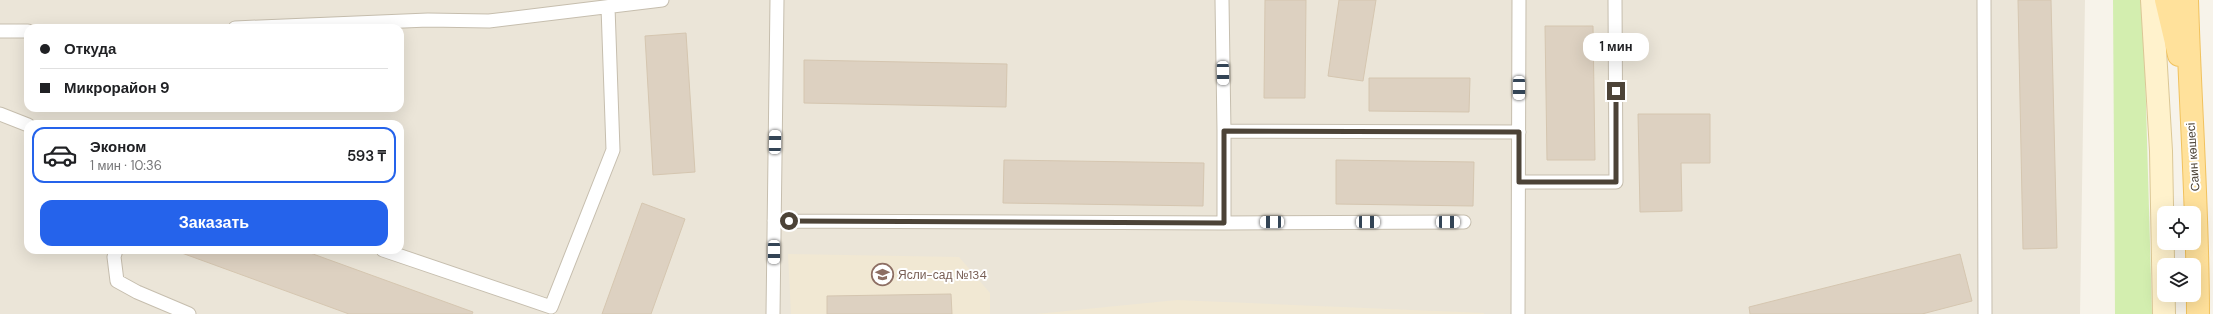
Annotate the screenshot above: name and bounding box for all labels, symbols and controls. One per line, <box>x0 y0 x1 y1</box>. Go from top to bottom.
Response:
callout: 1 мин <box>1583 33 1649 61</box>
text: 1 мин <box>1599 38 1633 55</box>
text: Откуда <box>64 39 116 59</box>
car <box>1217 61 1229 85</box>
car <box>1513 76 1525 100</box>
text: Микрорайон 9 <box>64 78 170 98</box>
route end <box>1607 82 1625 100</box>
street label: Саин көшесі <box>2183 122 2203 192</box>
car <box>769 130 781 154</box>
icon: car <box>42 137 78 173</box>
text: Эконом <box>90 137 146 157</box>
text: 593 ₸ <box>347 146 386 166</box>
text: 1 мин · 10:36 <box>90 157 162 174</box>
button: Заказать <box>40 200 388 246</box>
map controls <box>2157 206 2201 302</box>
button: locate <box>2157 206 2201 250</box>
route start <box>780 212 798 230</box>
car <box>1260 216 1284 228</box>
car <box>1356 216 1380 228</box>
car <box>1436 216 1460 228</box>
car <box>768 240 780 264</box>
button: layers <box>2157 258 2201 302</box>
school or university icon: Ясли-сад №134 <box>869 262 895 288</box>
place label: Ясли-сад №134 <box>898 267 987 283</box>

